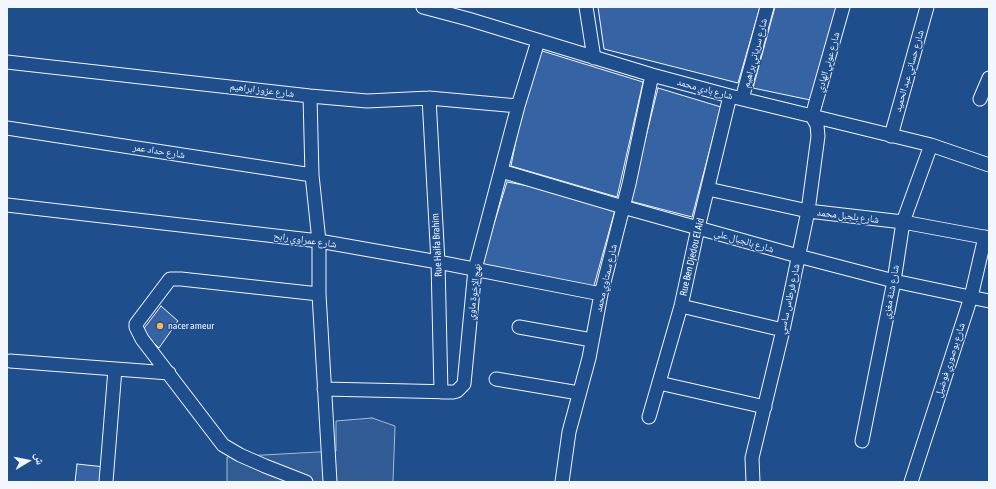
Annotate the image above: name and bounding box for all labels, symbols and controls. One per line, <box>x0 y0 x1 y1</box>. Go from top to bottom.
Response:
street label: شارع سرياني براهيم <box>740 17 770 89</box>
street label: شارع حساني عبد الحميد <box>892 29 926 113</box>
street label: شارع عوني الهادي <box>814 30 842 94</box>
street label: شارع بادي محمد <box>676 76 734 102</box>
street label: شارع عزوز ابراهيم <box>229 80 295 100</box>
street label: شارع حداد عمر <box>132 141 186 161</box>
street label: شارع بلجبل محمد <box>816 206 880 226</box>
street label: Rue Haifa Brahim <box>429 213 445 277</box>
street label: Rue Ben Djedou El Aid <box>677 217 707 297</box>
street label: شارع بالجبال علي <box>713 227 775 255</box>
street label: شارع عمراوي رابح <box>273 230 337 250</box>
street label: شارع سمتاوي محمد <box>592 243 620 313</box>
street label: نهج الإخوة ماوي <box>465 263 483 321</box>
street label: شارع فرطاس ساسي <box>776 263 802 335</box>
street label: شارع شنة مغزي <box>880 264 902 320</box>
place label: nacer ameur <box>168 320 214 332</box>
marker: nacer ameur <box>155 321 165 331</box>
street label: شارع بوصوري فوضيل <box>932 321 968 399</box>
north arrow <box>8 441 48 481</box>
text: ش <box>33 452 47 466</box>

